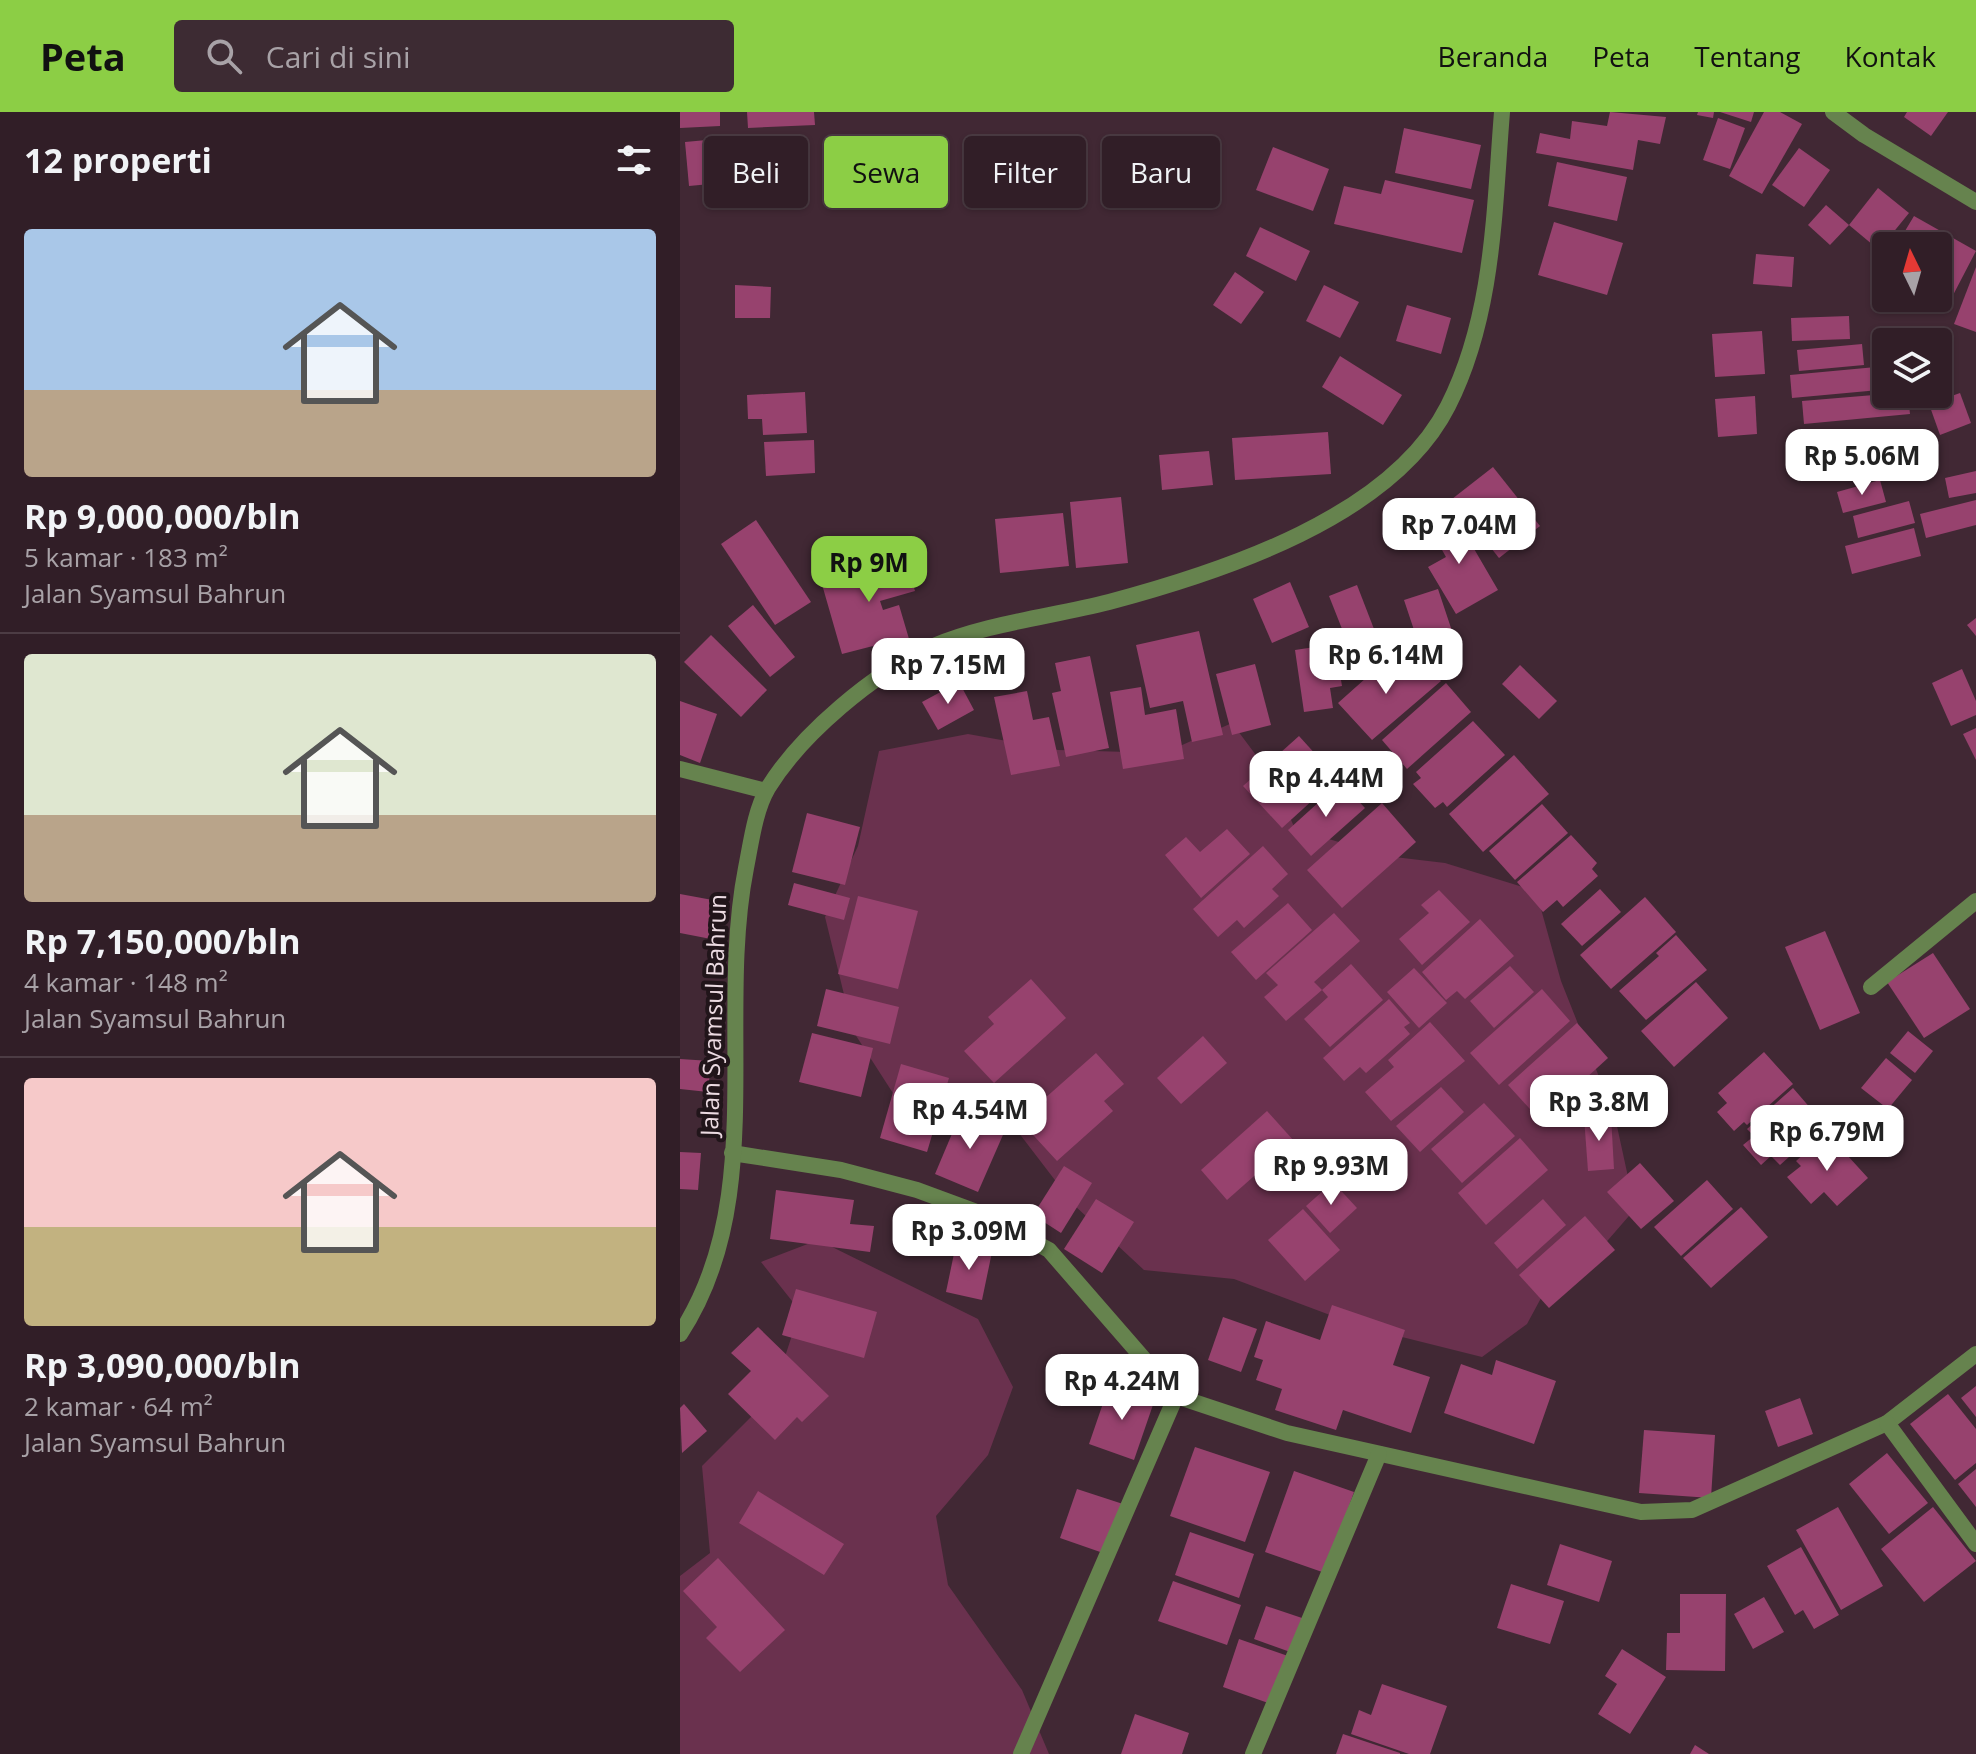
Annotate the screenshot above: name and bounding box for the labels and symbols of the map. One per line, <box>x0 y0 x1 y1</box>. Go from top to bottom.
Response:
north arrow <box>1872 232 1952 312</box>
pin: Rp 5.06M <box>1779 429 1945 497</box>
pin: Rp 7.04M <box>1376 498 1542 566</box>
pin: Rp 9M <box>813 536 925 604</box>
pin: Rp 6.14M <box>1303 628 1469 696</box>
pin: Rp 7.15M <box>865 638 1031 706</box>
pin: Rp 4.44M <box>1243 751 1409 819</box>
street label: Jalan Syamsul Bahrun <box>692 893 733 1139</box>
pin: Rp 3.8M <box>1525 1075 1673 1143</box>
pin: Rp 4.54M <box>887 1083 1053 1151</box>
pin: Rp 6.79M <box>1744 1105 1910 1173</box>
pin: Rp 9.93M <box>1248 1139 1414 1207</box>
pin: Rp 3.09M <box>886 1204 1052 1272</box>
pin: Rp 4.24M <box>1039 1354 1205 1422</box>

